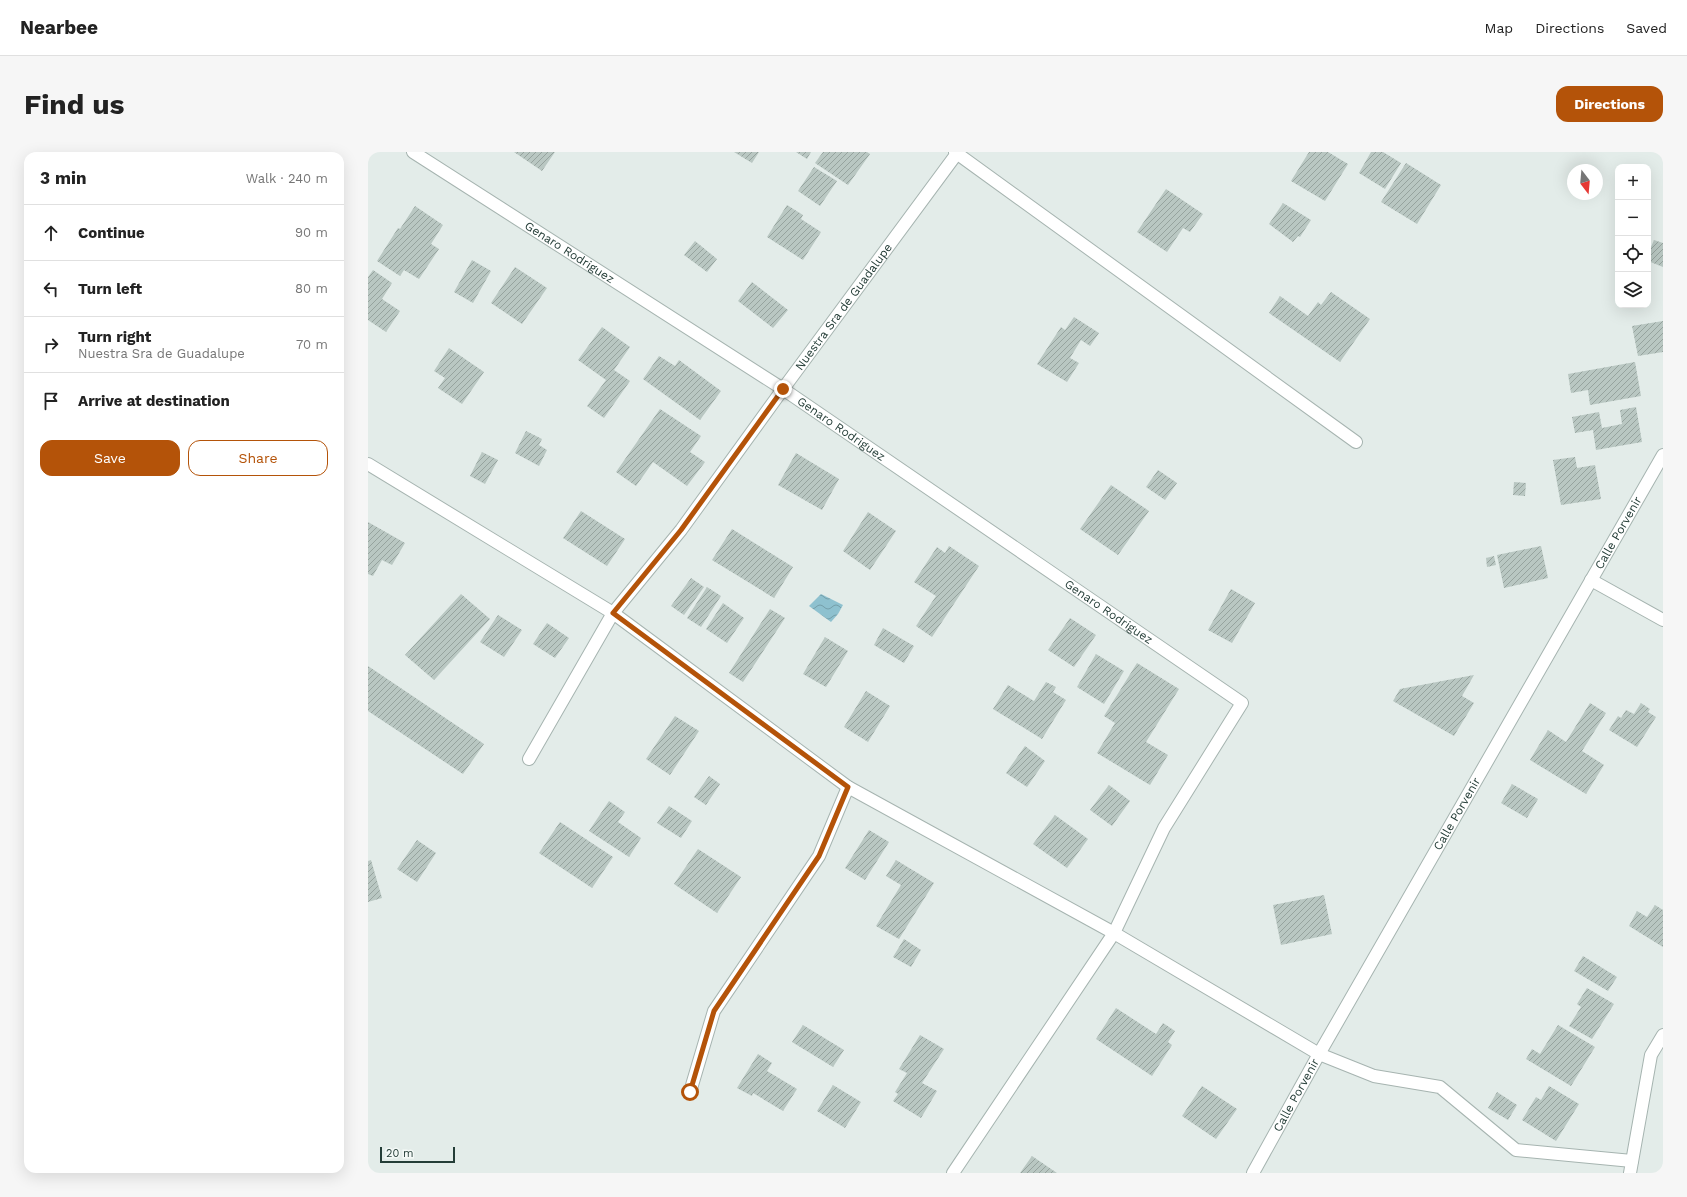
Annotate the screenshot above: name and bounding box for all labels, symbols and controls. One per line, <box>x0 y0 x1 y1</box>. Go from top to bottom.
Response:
text: Nearbee <box>20 16 98 39</box>
text: Map <box>1485 20 1513 36</box>
text: Directions <box>1535 20 1604 36</box>
text: Saved <box>1626 20 1667 36</box>
button: Directions <box>1556 86 1663 122</box>
text: Find us <box>24 88 124 121</box>
north arrow <box>1567 164 1603 200</box>
map controls <box>1615 164 1651 308</box>
button: + <box>1615 164 1651 200</box>
text: 3 min <box>40 168 86 188</box>
text: Walk · 240 m <box>246 171 328 186</box>
button: − <box>1615 200 1651 236</box>
street label: Genaro Rodriguez <box>522 218 617 286</box>
icon: ahead <box>40 222 62 244</box>
text: Continue <box>78 224 145 242</box>
text: 90 m <box>295 225 328 240</box>
button: locate <box>1615 236 1651 272</box>
street label: Nuestra Sra de Guadalupe <box>792 241 895 373</box>
button: layers <box>1615 272 1651 308</box>
icon: left <box>40 278 62 300</box>
text: Turn left <box>78 280 142 298</box>
text: 80 m <box>295 281 328 296</box>
text: Turn right <box>78 328 151 346</box>
icon: right <box>40 334 62 356</box>
text: 70 m <box>296 337 328 352</box>
text: Nuestra Sra de Guadalupe <box>78 346 245 361</box>
route end <box>774 380 792 398</box>
icon: arrive <box>40 390 62 412</box>
text: Arrive at destination <box>78 392 230 410</box>
street label: Genaro Rodriguez <box>795 394 888 464</box>
button: Save <box>40 440 180 476</box>
button: Share <box>188 440 328 476</box>
street label: Calle Porvenir <box>1592 494 1645 572</box>
street label: Genaro Rodriguez <box>1062 577 1155 647</box>
street label: Calle Porvenir <box>1431 775 1483 853</box>
street label: Calle Porvenir <box>1270 1056 1322 1134</box>
route start <box>681 1083 699 1101</box>
scale bar <box>380 1145 455 1164</box>
text: 20 m <box>386 1147 414 1160</box>

